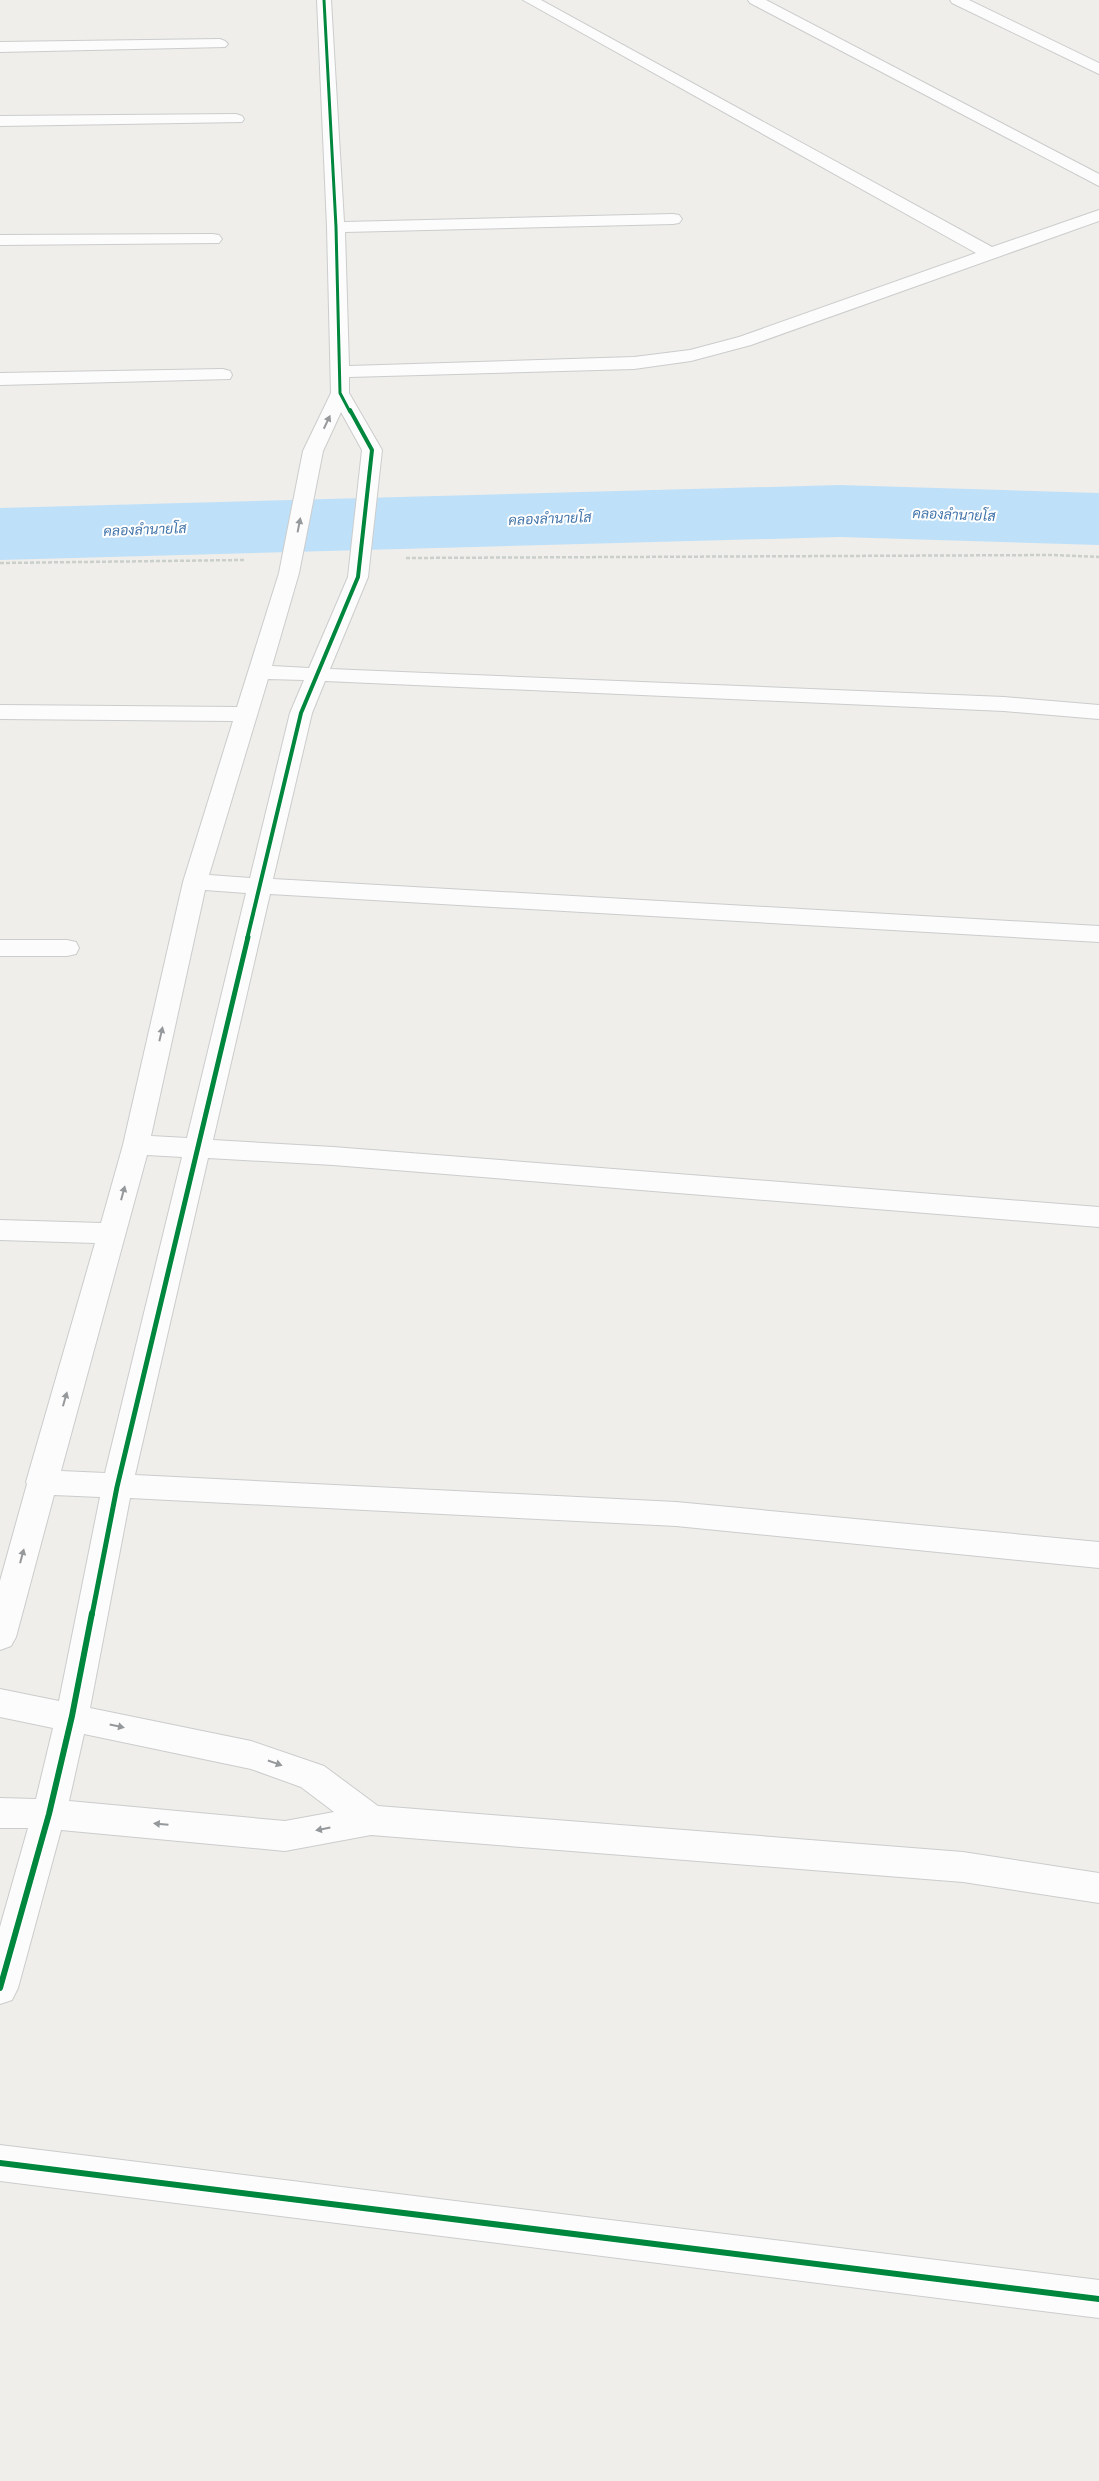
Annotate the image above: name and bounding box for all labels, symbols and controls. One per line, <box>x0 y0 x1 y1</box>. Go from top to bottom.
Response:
one-way arrow <box>323 415 331 429</box>
water label: คลองลำนายโส <box>912 505 997 525</box>
water label: คลองลำนายโส <box>508 509 593 529</box>
one-way arrow <box>295 516 303 532</box>
water label: คลองลำนายโส <box>103 520 188 540</box>
one-way arrow <box>157 1026 165 1042</box>
one-way arrow <box>119 1185 127 1200</box>
one-way arrow <box>61 1392 69 1407</box>
one-way arrow <box>18 1549 26 1564</box>
one-way arrow <box>109 1722 124 1730</box>
one-way arrow <box>267 1760 282 1767</box>
one-way arrow <box>153 1820 169 1828</box>
one-way arrow <box>315 1825 330 1833</box>

